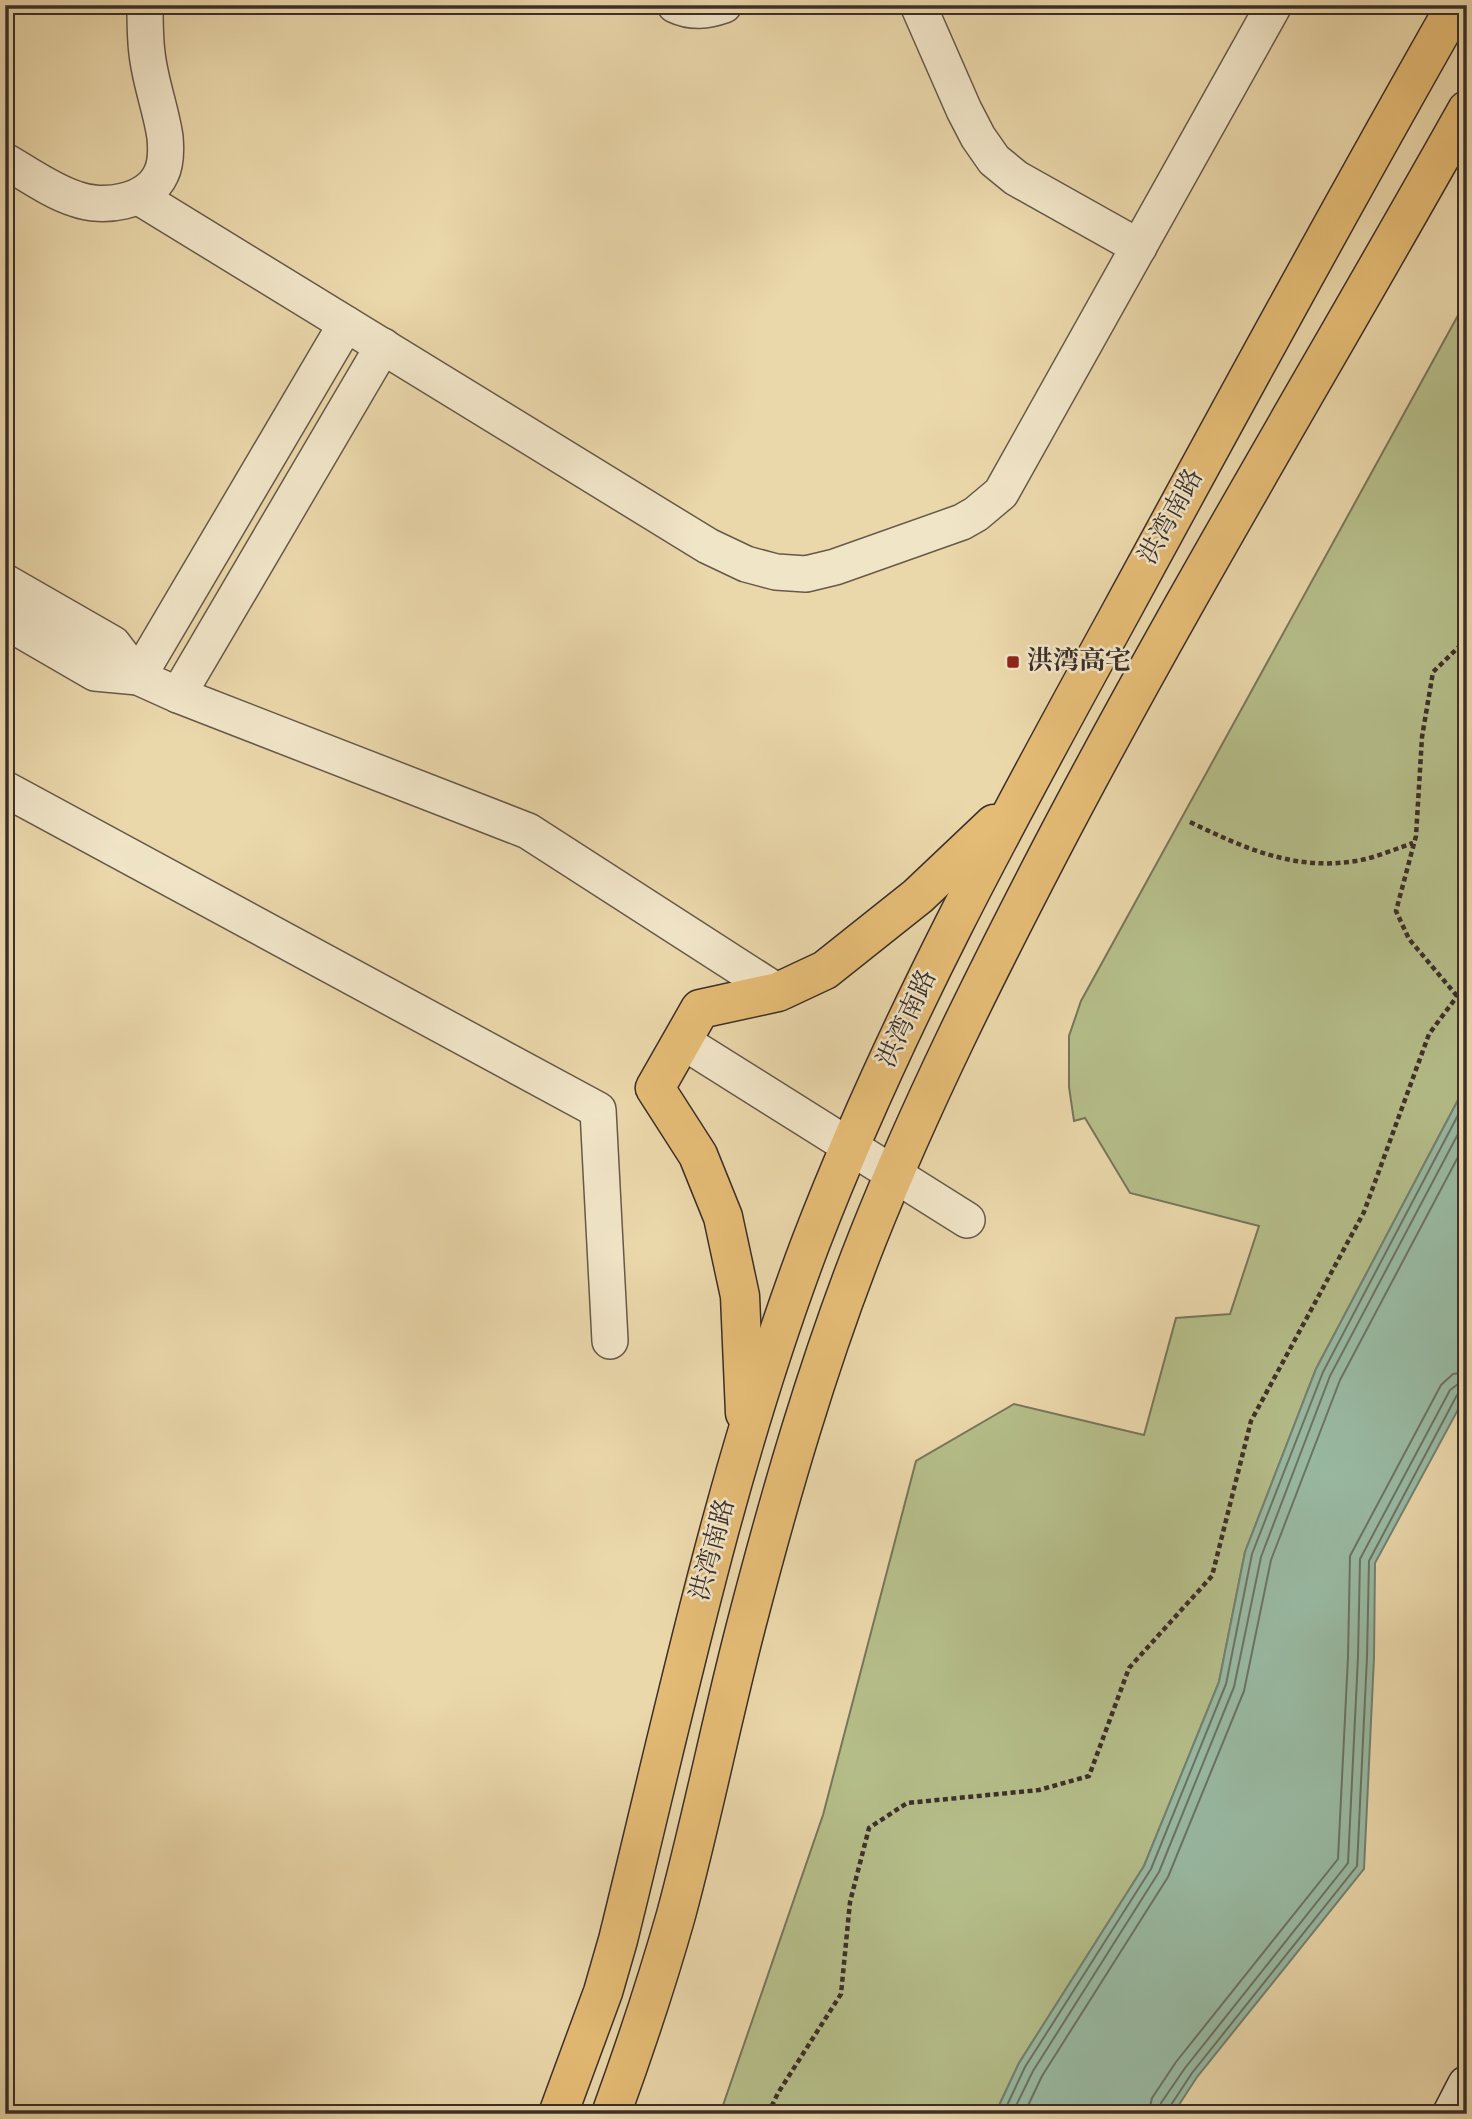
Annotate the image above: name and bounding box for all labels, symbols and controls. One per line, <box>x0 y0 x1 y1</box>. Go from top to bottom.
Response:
street label: 洪湾南路 <box>1131 463 1213 571</box>
place label: 洪湾高宅 <box>1027 644 1131 681</box>
marker: 洪湾高宅 <box>1005 654 1021 670</box>
street label: 洪湾南路 <box>869 964 947 1074</box>
street label: 洪湾南路 <box>683 1495 745 1605</box>

